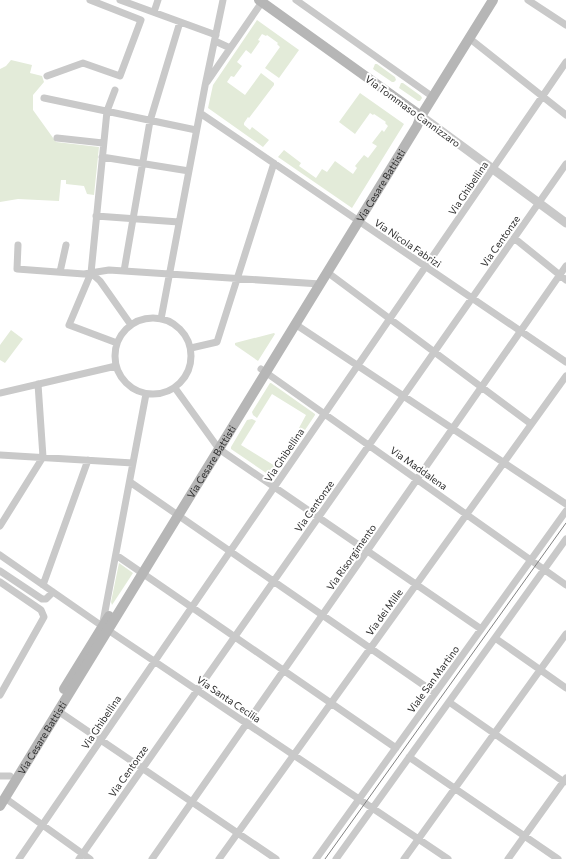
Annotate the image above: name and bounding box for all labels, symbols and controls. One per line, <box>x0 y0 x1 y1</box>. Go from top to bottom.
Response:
street label: Via Tommaso Cannizzaro <box>363 73 463 149</box>
street label: Via Cesare Battisti <box>354 147 407 224</box>
street label: Via Ghibellina <box>446 159 490 217</box>
street label: Via Centonze <box>478 213 522 269</box>
street label: Via Nicola Fabrizi <box>372 216 444 270</box>
street label: Via Cesare Battisti <box>184 423 238 500</box>
street label: Via Ghibellina <box>262 426 306 484</box>
street label: Via Maddalena <box>388 444 450 492</box>
street label: Via Centonze <box>292 478 336 534</box>
street label: Via Risorgimento <box>324 522 378 592</box>
street label: Via dei Mille <box>363 586 405 638</box>
street label: Viale San Martino <box>405 643 461 715</box>
street label: Via Santa Cecilia <box>195 673 263 725</box>
street label: Via Ghibellina <box>79 693 123 751</box>
street label: Via Cesare Battisti <box>15 699 69 776</box>
street label: Via Centonze <box>106 743 150 799</box>

